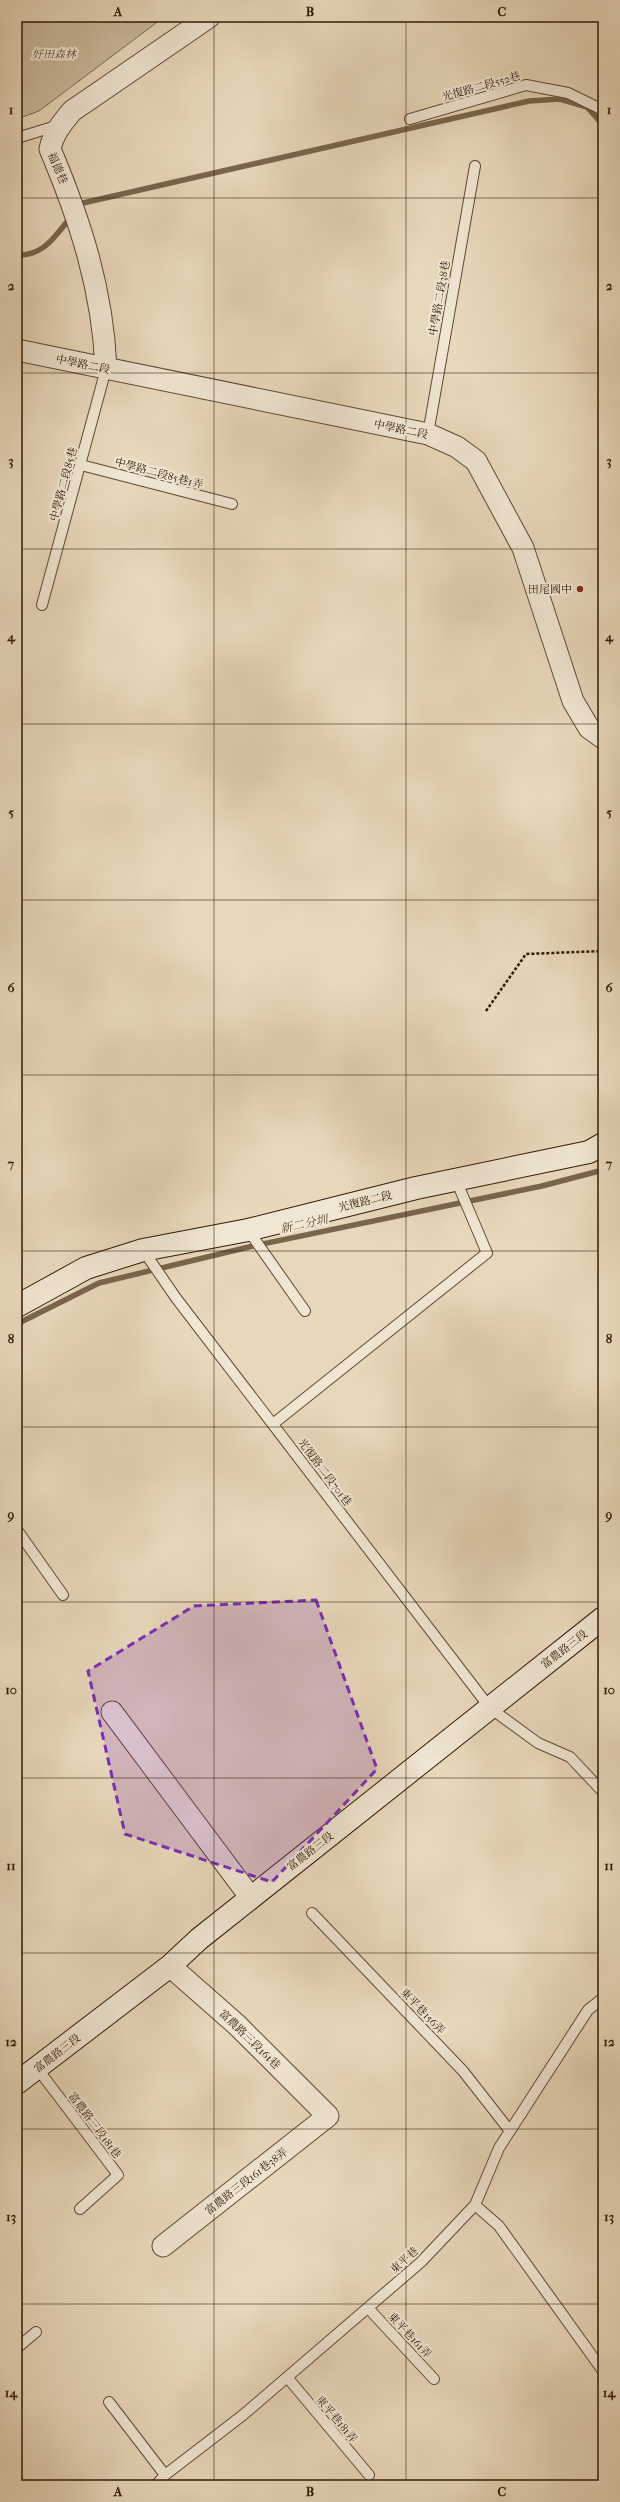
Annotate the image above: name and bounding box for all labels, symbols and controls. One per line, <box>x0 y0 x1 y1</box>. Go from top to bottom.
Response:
text: A <box>113 4 123 19</box>
text: B <box>306 4 315 19</box>
text: C <box>498 4 507 19</box>
park label: 好田森林 <box>32 48 78 61</box>
street label: 光復路二段552巷 <box>440 69 522 104</box>
text: 1 <box>9 102 14 117</box>
text: 1 <box>607 102 612 117</box>
street label: 福德巷 <box>45 150 70 186</box>
street label: 中學路二段38巷 <box>426 260 452 337</box>
text: 2 <box>8 278 15 293</box>
text: 2 <box>606 278 613 293</box>
street label: 中學路二段 <box>55 352 111 377</box>
street label: 中學路二段 <box>373 417 429 442</box>
street label: 中學路二段85巷 <box>47 446 80 523</box>
text: 3 <box>8 453 14 469</box>
text: 3 <box>606 453 612 469</box>
street label: 中學路二段85巷1弄 <box>113 455 205 492</box>
place label: 田尾國中 <box>528 583 572 596</box>
marker: 田尾國中 <box>575 584 585 594</box>
text: 4 <box>6 629 16 645</box>
text: 4 <box>604 629 614 645</box>
text: 5 <box>8 805 14 820</box>
text: 5 <box>606 805 612 820</box>
text: 6 <box>7 980 15 995</box>
text: 6 <box>605 980 613 995</box>
text: 7 <box>7 1156 15 1171</box>
text: 7 <box>605 1156 613 1171</box>
street label: 光復路二段 <box>337 1189 393 1214</box>
water label: 新二分圳 <box>279 1212 331 1236</box>
text: 8 <box>8 1331 15 1346</box>
text: 8 <box>606 1331 613 1346</box>
street label: 光復路二段701巷 <box>295 1436 354 1509</box>
text: 9 <box>7 1507 15 1523</box>
text: 9 <box>605 1507 613 1523</box>
street label: 富農路三段 <box>539 1627 590 1671</box>
text: 10 <box>5 1682 17 1697</box>
text: 10 <box>603 1682 615 1697</box>
street label: 富農路三段 <box>285 1829 336 1873</box>
text: 11 <box>6 1858 16 1873</box>
text: 11 <box>604 1858 614 1873</box>
street label: 東平巷156弄 <box>398 1986 448 2037</box>
street label: 富農路三段161巷 <box>216 2007 283 2072</box>
street label: 富農路三段 <box>32 2031 83 2075</box>
text: 12 <box>5 2034 17 2049</box>
text: 12 <box>603 2034 615 2049</box>
street label: 富農路三段181巷 <box>66 2090 124 2161</box>
street label: 富農路三段161巷38弄 <box>203 2145 290 2218</box>
text: 13 <box>6 2209 16 2225</box>
text: 13 <box>604 2209 614 2225</box>
street label: 東平巷 <box>388 2245 421 2276</box>
street label: 東平巷161弄 <box>385 2310 434 2361</box>
text: 14 <box>5 2385 18 2401</box>
text: 14 <box>603 2385 616 2401</box>
street label: 東平巷181弄 <box>313 2393 360 2445</box>
text: A <box>113 2484 123 2499</box>
text: B <box>306 2484 315 2499</box>
text: C <box>498 2484 507 2499</box>

